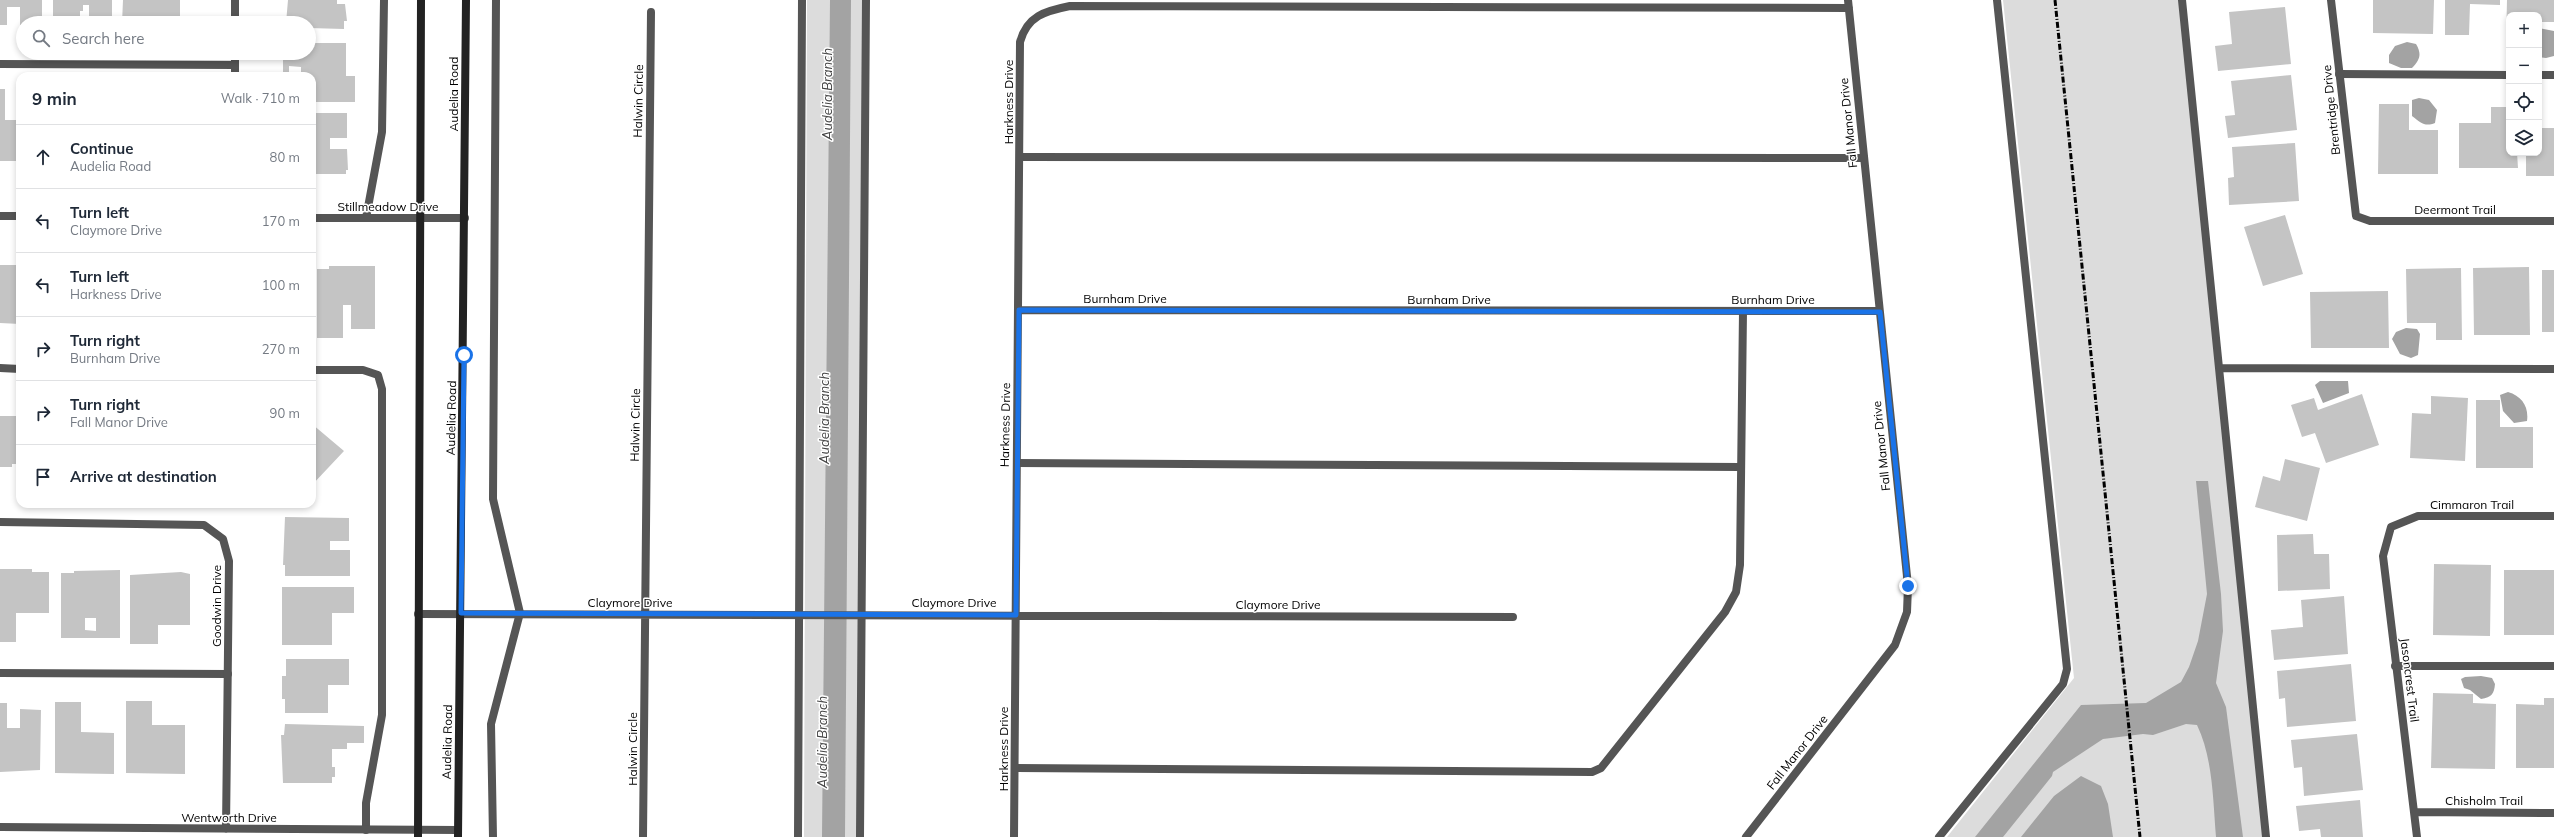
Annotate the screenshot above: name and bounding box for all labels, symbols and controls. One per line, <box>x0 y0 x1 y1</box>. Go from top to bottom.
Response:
map controls <box>2506 12 2542 156</box>
button: + <box>2506 12 2542 48</box>
search box <box>16 16 316 60</box>
icon: search <box>30 27 52 49</box>
text: Search here <box>62 29 144 48</box>
water label: Audelia Branch <box>819 48 835 141</box>
button: − <box>2506 48 2542 84</box>
street label: Audelia Road <box>446 57 461 131</box>
street label: Harkness Drive <box>1001 60 1016 144</box>
street label: Halwin Circle <box>630 64 646 138</box>
street label: Brentridge Drive <box>2319 64 2343 156</box>
street label: Fall Manor Drive <box>1836 77 1860 169</box>
button: locate <box>2506 84 2542 120</box>
text: 9 min <box>32 88 77 109</box>
text: Walk · 710 m <box>221 90 300 106</box>
button: layers <box>2506 120 2542 156</box>
text: Continue <box>70 139 133 158</box>
icon: ahead <box>32 146 54 168</box>
text: 80 m <box>270 149 300 165</box>
text: Audelia Road <box>70 158 151 174</box>
street label: Stillmeadow Drive <box>338 199 439 214</box>
street label: Deermont Trail <box>2414 202 2496 217</box>
text: Turn left <box>70 203 129 222</box>
icon: left <box>32 210 54 232</box>
text: 170 m <box>262 213 300 229</box>
text: Claymore Drive <box>70 222 162 238</box>
text: Turn left <box>70 267 129 286</box>
icon: left <box>32 274 54 296</box>
text: 100 m <box>262 277 300 293</box>
text: Harkness Drive <box>70 286 162 302</box>
street label: Burnham Drive <box>1083 291 1167 306</box>
street label: Burnham Drive <box>1407 292 1491 307</box>
street label: Burnham Drive <box>1731 292 1815 307</box>
text: Turn right <box>70 331 140 350</box>
icon: right <box>32 338 54 360</box>
text: 270 m <box>262 341 300 357</box>
route start <box>455 346 473 364</box>
text: Burnham Drive <box>70 350 160 366</box>
water label: Audelia Branch <box>816 372 832 465</box>
street label: Audelia Road <box>443 380 459 456</box>
street label: Harkness Drive <box>997 383 1013 467</box>
street label: Halwin Circle <box>627 388 643 462</box>
text: Turn right <box>70 395 140 414</box>
street label: Fall Manor Drive <box>1869 400 1893 492</box>
icon: right <box>32 402 54 424</box>
text: 90 m <box>270 405 300 421</box>
text: Fall Manor Drive <box>70 414 168 430</box>
icon: arrive <box>32 466 54 488</box>
text: Arrive at destination <box>70 467 217 486</box>
street label: Cimmaron Trail <box>2430 497 2514 512</box>
street label: Goodwin Drive <box>209 565 224 647</box>
route end <box>1899 577 1917 595</box>
street label: Claymore Drive <box>588 595 672 610</box>
street label: Claymore Drive <box>912 595 996 610</box>
street label: Claymore Drive <box>1236 597 1320 612</box>
street label: Jasoncrest Trail <box>2397 637 2423 723</box>
water label: Audelia Branch <box>814 696 830 789</box>
street label: Audelia Road <box>439 704 455 780</box>
street label: Harkness Drive <box>996 707 1011 791</box>
street label: Halwin Circle <box>625 712 640 786</box>
street label: Fall Manor Drive <box>1763 712 1831 792</box>
street label: Chisholm Trail <box>2445 793 2523 808</box>
street label: Wentworth Drive <box>181 810 277 825</box>

